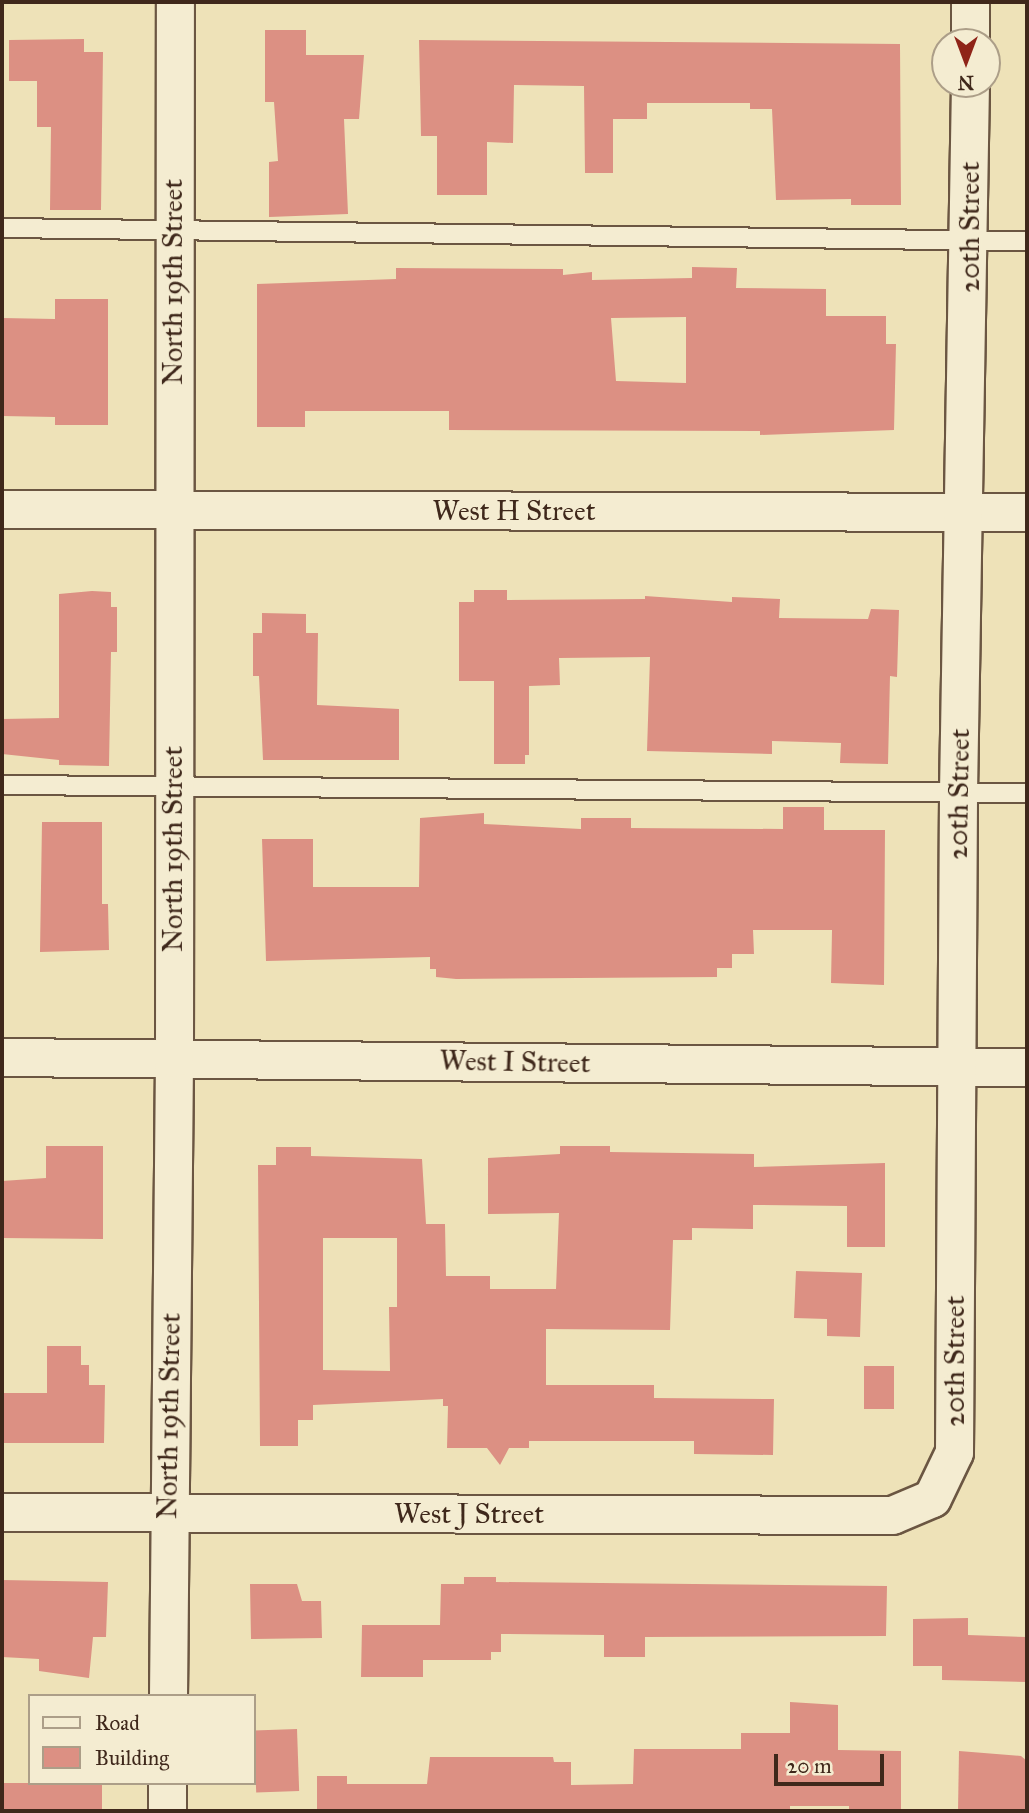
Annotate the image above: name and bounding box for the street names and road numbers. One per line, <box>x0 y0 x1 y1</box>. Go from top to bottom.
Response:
street label: 20th Street <box>953 161 987 293</box>
street label: North 19th Street <box>156 179 190 385</box>
street label: West H Street <box>432 494 596 528</box>
street label: 20th Street <box>941 728 977 860</box>
street label: North 19th Street <box>156 746 190 952</box>
street label: West I Street <box>439 1044 591 1080</box>
street label: 20th Street <box>938 1295 972 1427</box>
street label: North 19th Street <box>150 1312 188 1520</box>
street label: West J Street <box>394 1497 544 1531</box>

